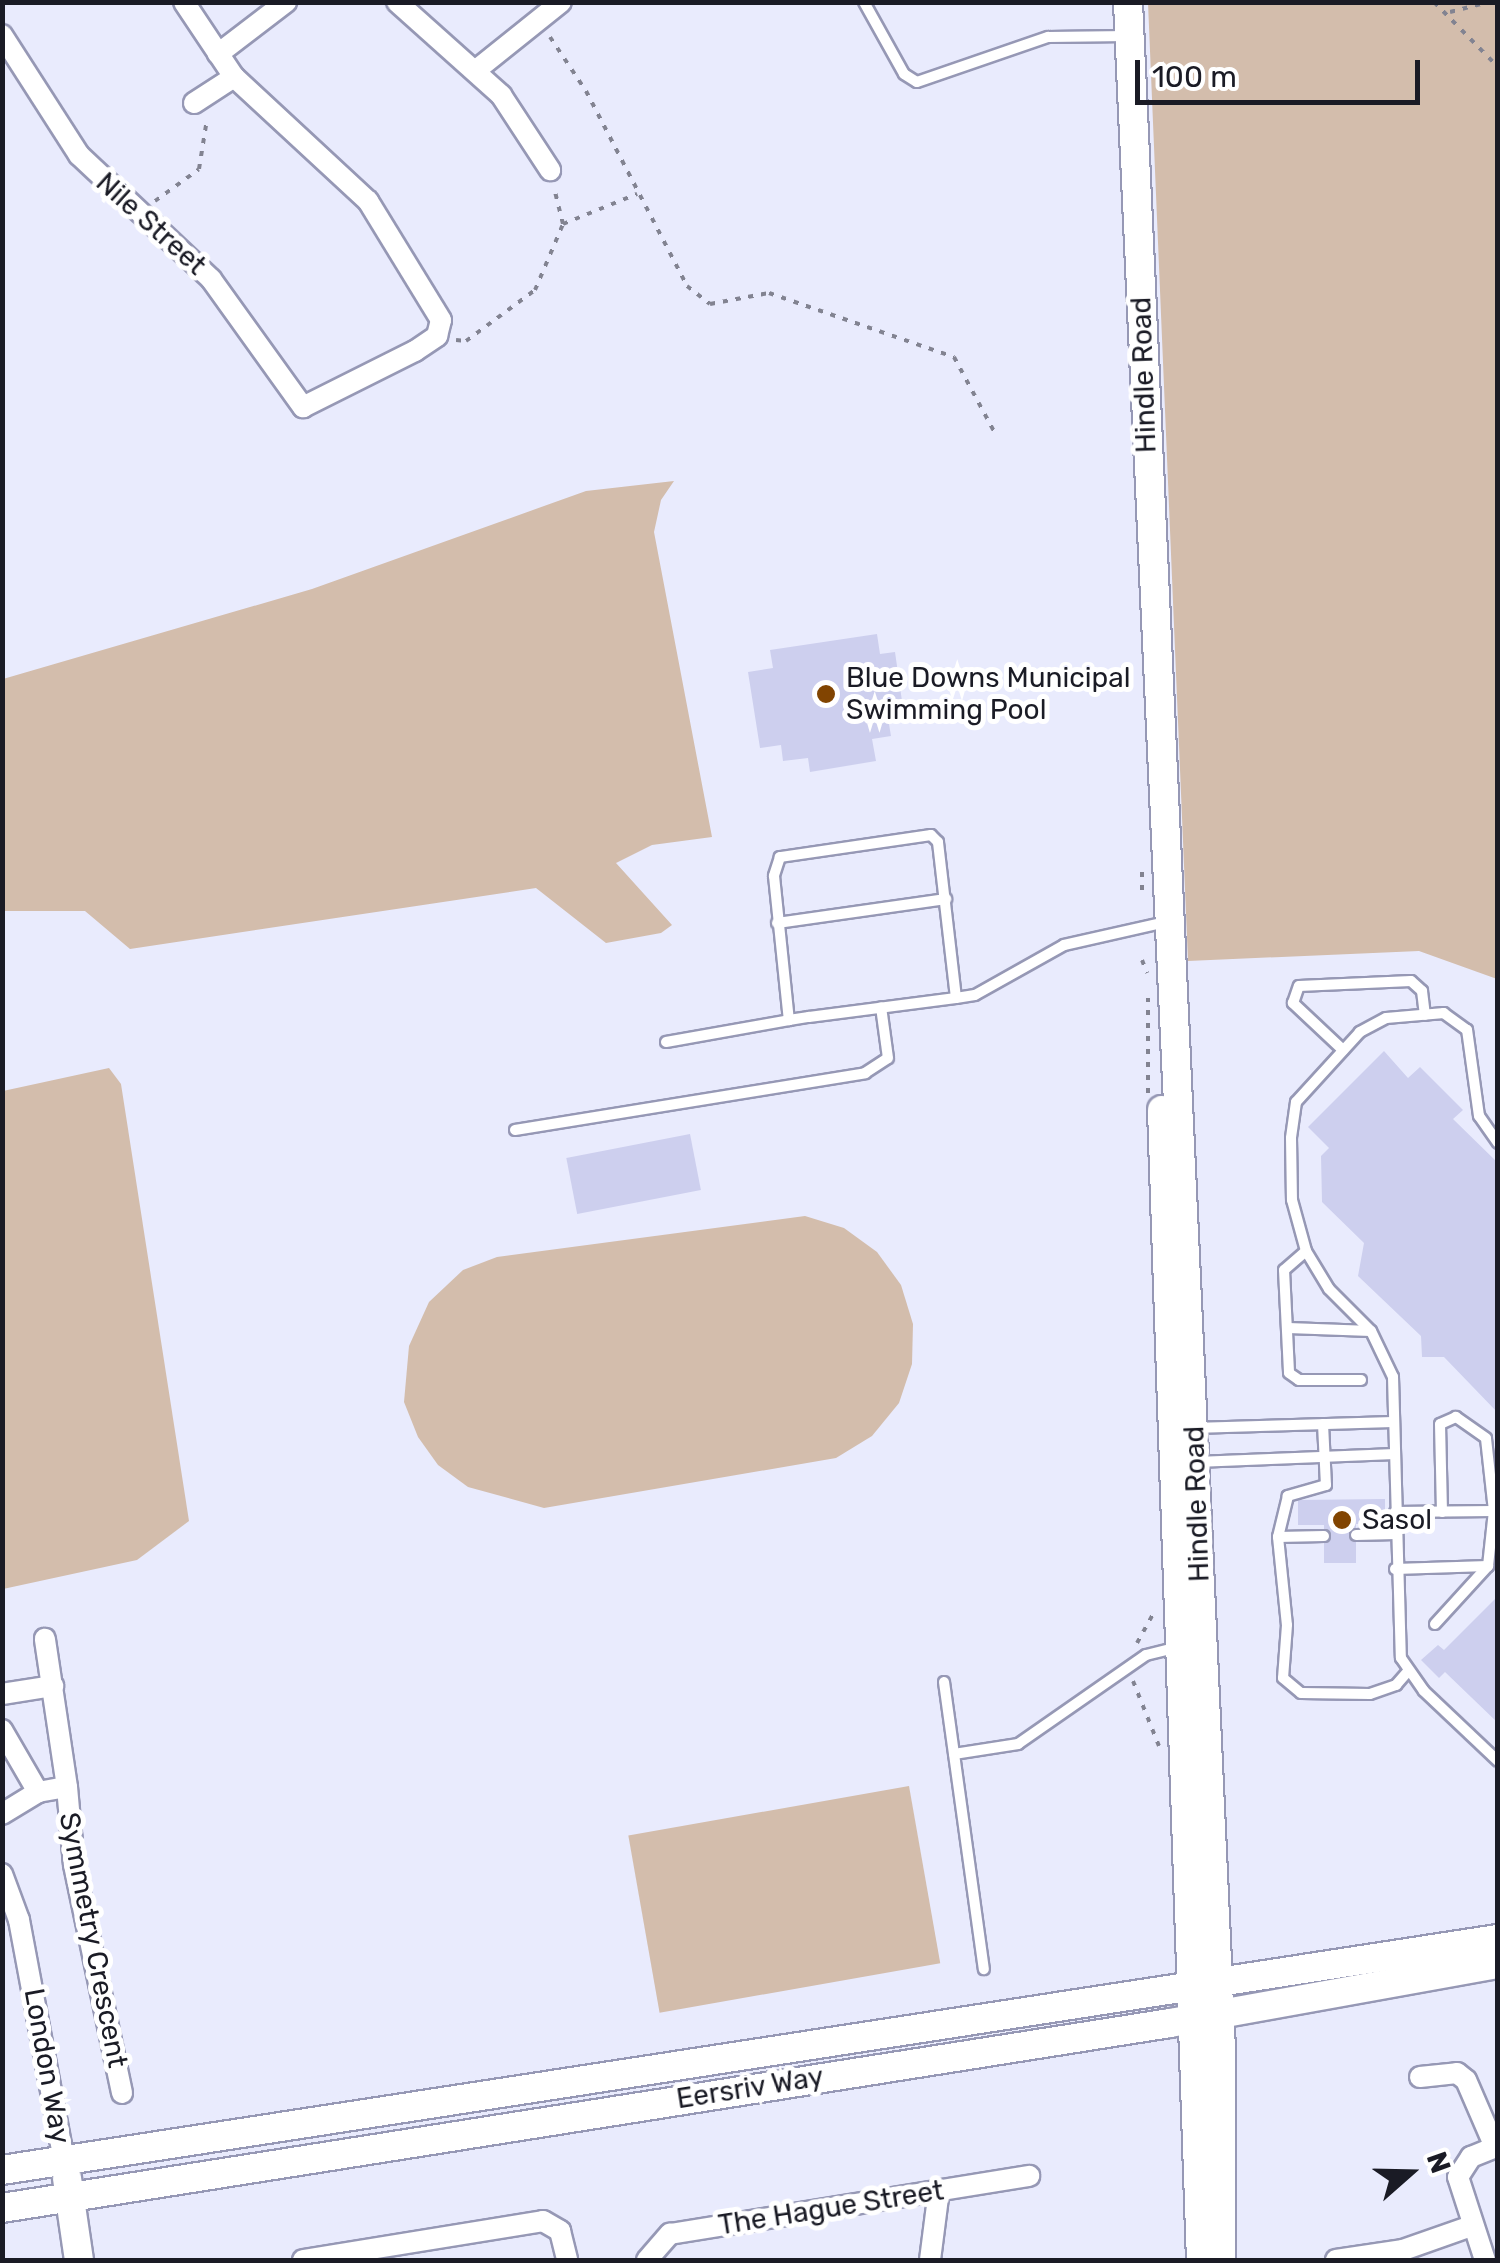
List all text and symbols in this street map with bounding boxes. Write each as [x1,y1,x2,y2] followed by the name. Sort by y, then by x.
[1140,40,1425,102] scale bar
[1152,59,1237,95] text: 100 m
[89,166,213,282] street label: Nile Street
[1124,296,1164,454] street label: Hindle Road
[846,661,1130,727] place label: Blue Downs Municipal Swimming Pool
[815,683,837,705] marker: Blue Downs Municipal Swimming Pool
[1177,1425,1217,1583] street label: Hindle Road
[1362,1503,1432,1537] place label: Sasol
[1331,1509,1353,1531] marker: Sasol
[52,1809,134,2071] street label: Symmetry Crescent
[17,1986,77,2146] street label: London Way
[673,2060,827,2116] street label: Eersriv Way
[1360,2123,1460,2223] north arrow
[1420,2147,1458,2178] text: N
[716,2174,946,2242] street label: The Hague Street

